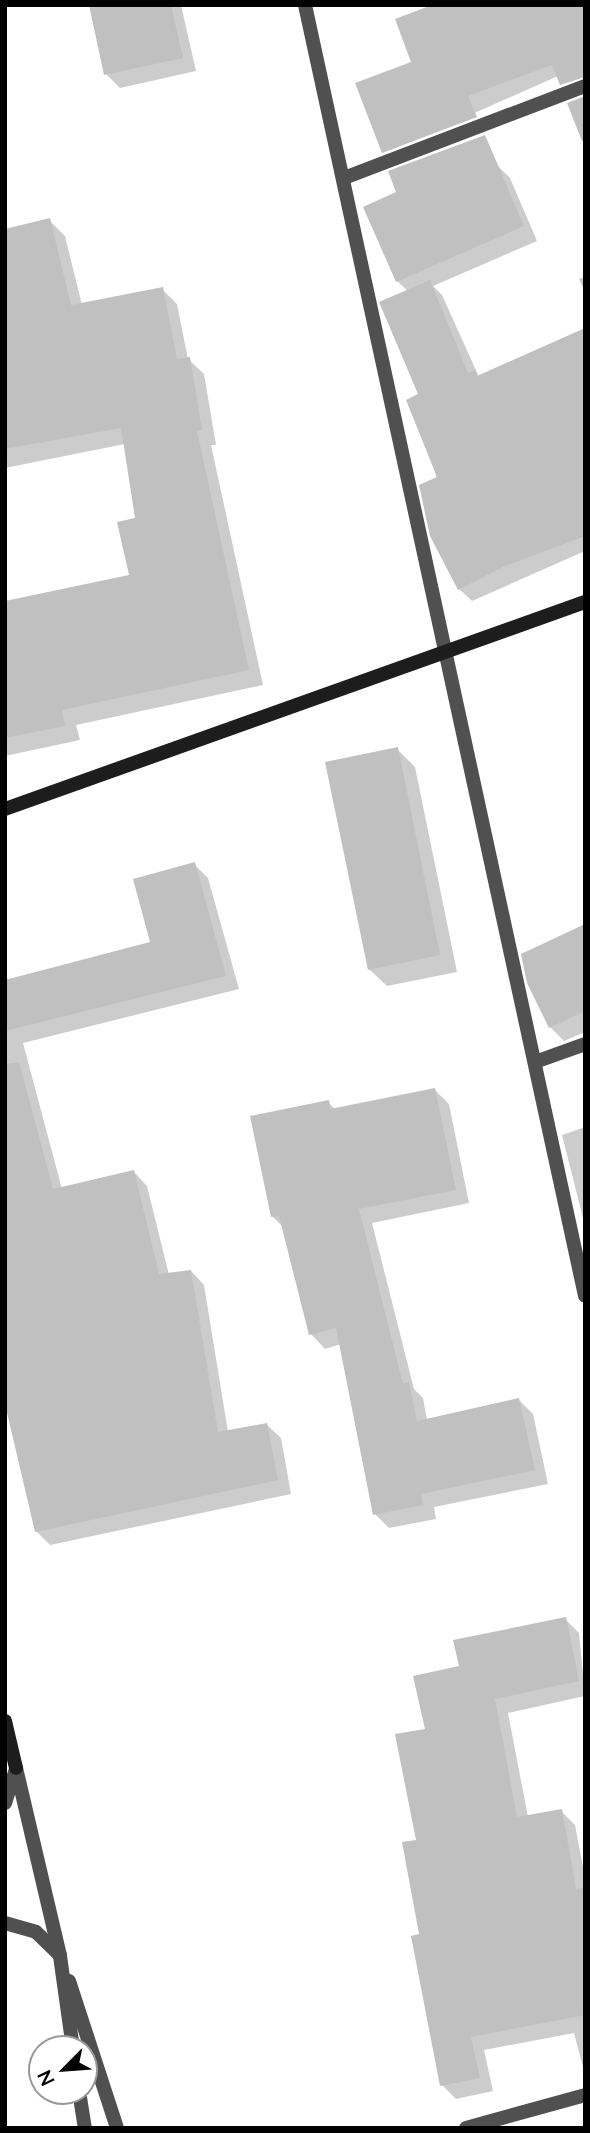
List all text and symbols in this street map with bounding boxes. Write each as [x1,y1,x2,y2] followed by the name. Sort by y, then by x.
[28,2035,98,2105] north arrow
[32,2067,59,2090] text: N

